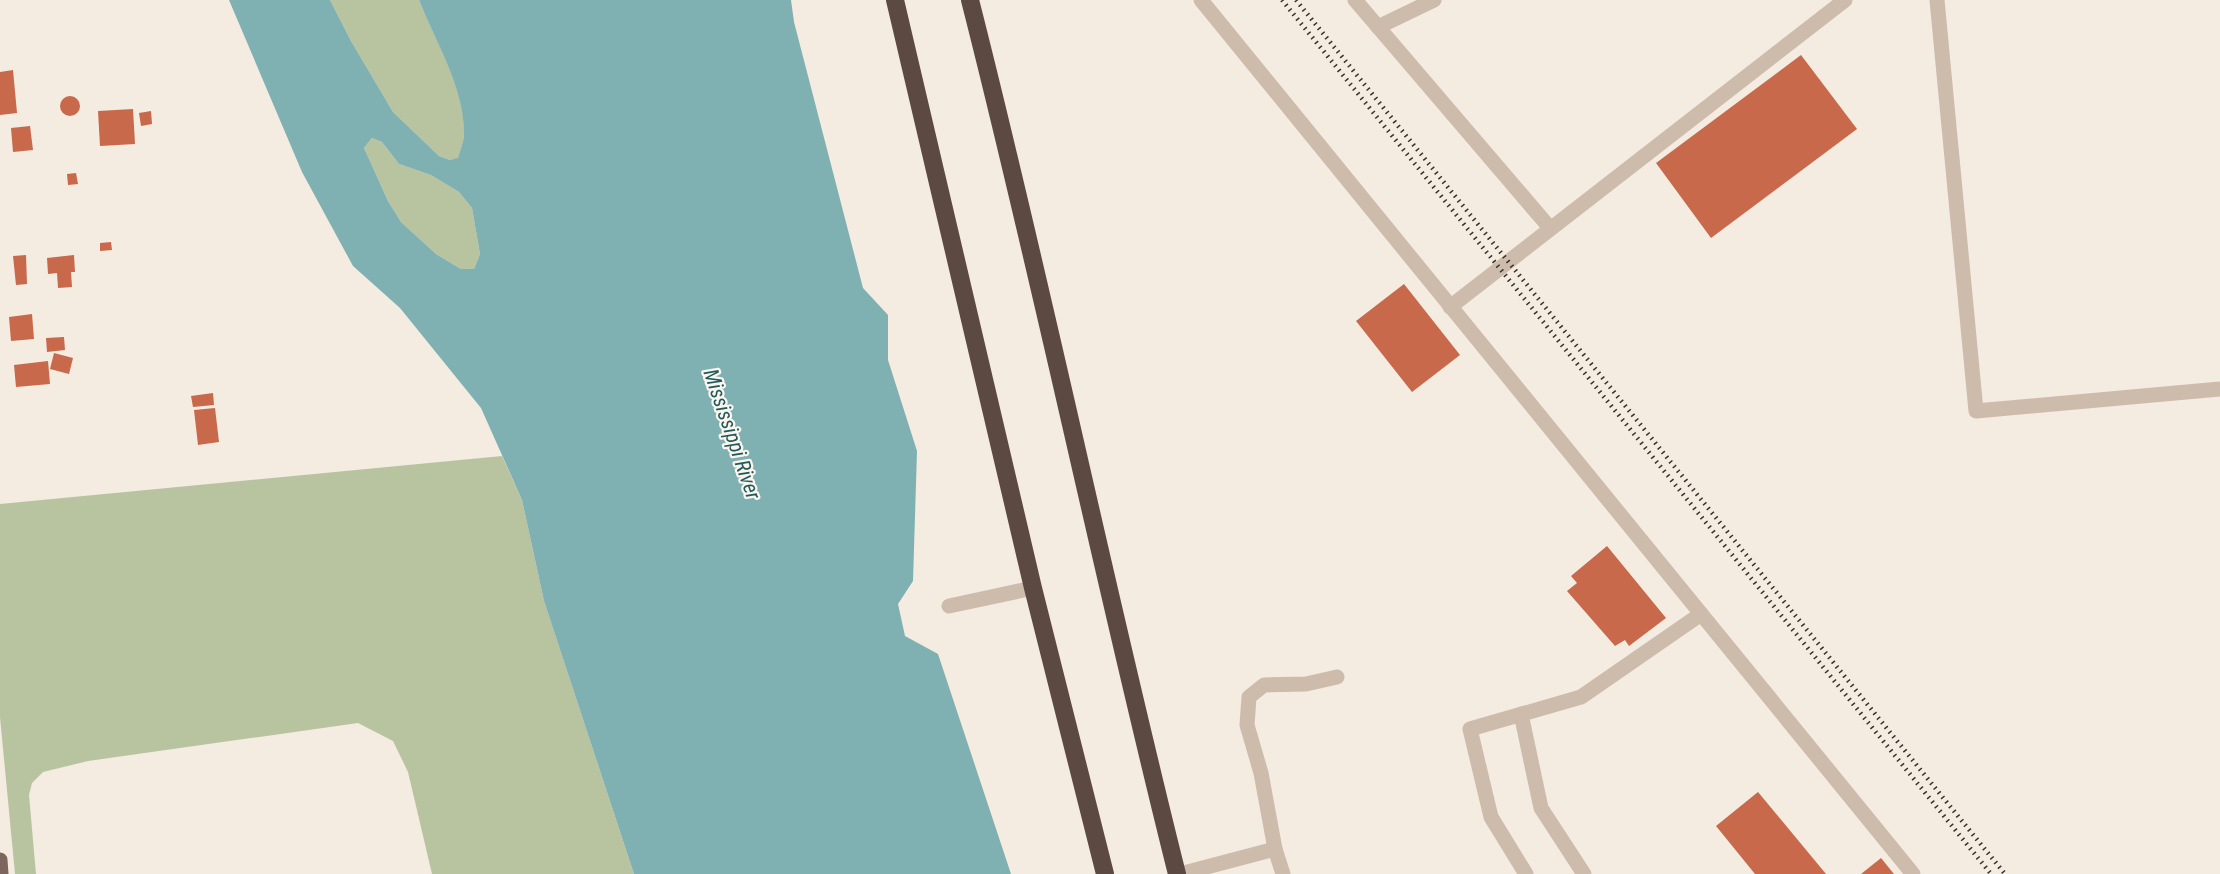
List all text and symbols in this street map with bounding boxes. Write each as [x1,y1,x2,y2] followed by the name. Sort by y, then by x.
[699,366,766,503] water label: Mississippi River

